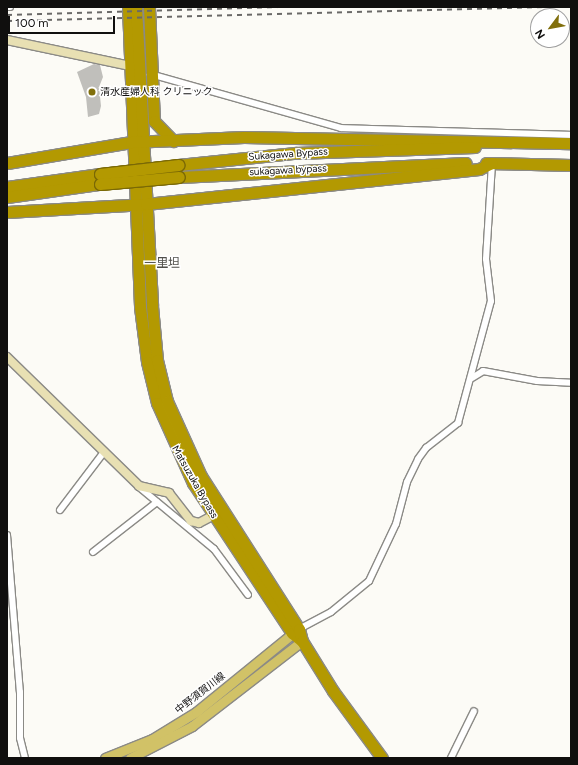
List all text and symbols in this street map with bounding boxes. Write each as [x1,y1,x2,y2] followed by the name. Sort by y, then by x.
[10,8,117,34] scale bar
[530,8,570,48] north arrow
[15,16,49,30] text: 100 m
[532,27,548,41] text: N
[100,86,212,98] place label: 清水産婦人科 クリニック
[87,87,97,97] marker: 清水産婦人科 クリニック
[248,145,328,163] street label: Sukagawa Bypass
[249,162,327,178] street label: sukagawa bypass
[144,257,180,271] district label: 一里坦
[169,443,221,521] street label: Matsuzuka Bypass
[173,670,227,716] street label: 中野須賀川線

